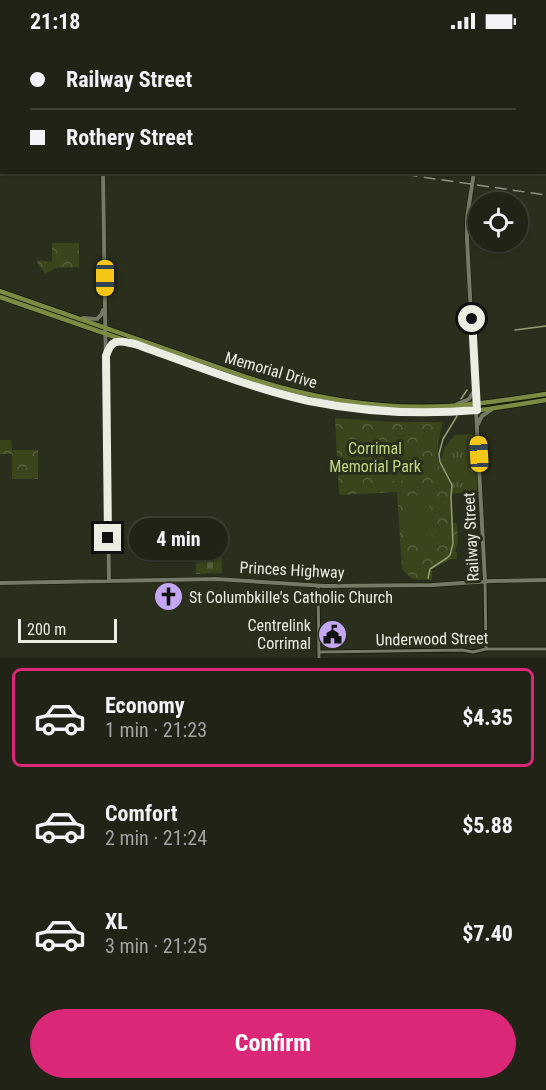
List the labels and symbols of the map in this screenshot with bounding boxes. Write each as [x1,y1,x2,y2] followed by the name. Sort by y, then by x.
[96,260,114,296] car
[458,305,485,332] route start
[223,348,319,392] street label: Memorial Drive
[469,436,489,472] car
[329,439,422,476] park label: Corrimal Memorial Park
[459,492,483,582] street label: Railway Street
[129,517,228,559] callout: 4 min
[94,524,121,551] route end
[239,558,345,582] street label: Princes Highway
[152,581,184,613] church icon: St Columbkille's Catholic Church
[189,588,393,607] place label: St Columbkille's Catholic Church
[18,616,117,644] scale bar
[247,616,312,653] place label: Centrelink Corrimal
[316,618,348,650] public building icon: Centrelink Corrimal
[375,629,489,649] street label: Underwood Street

